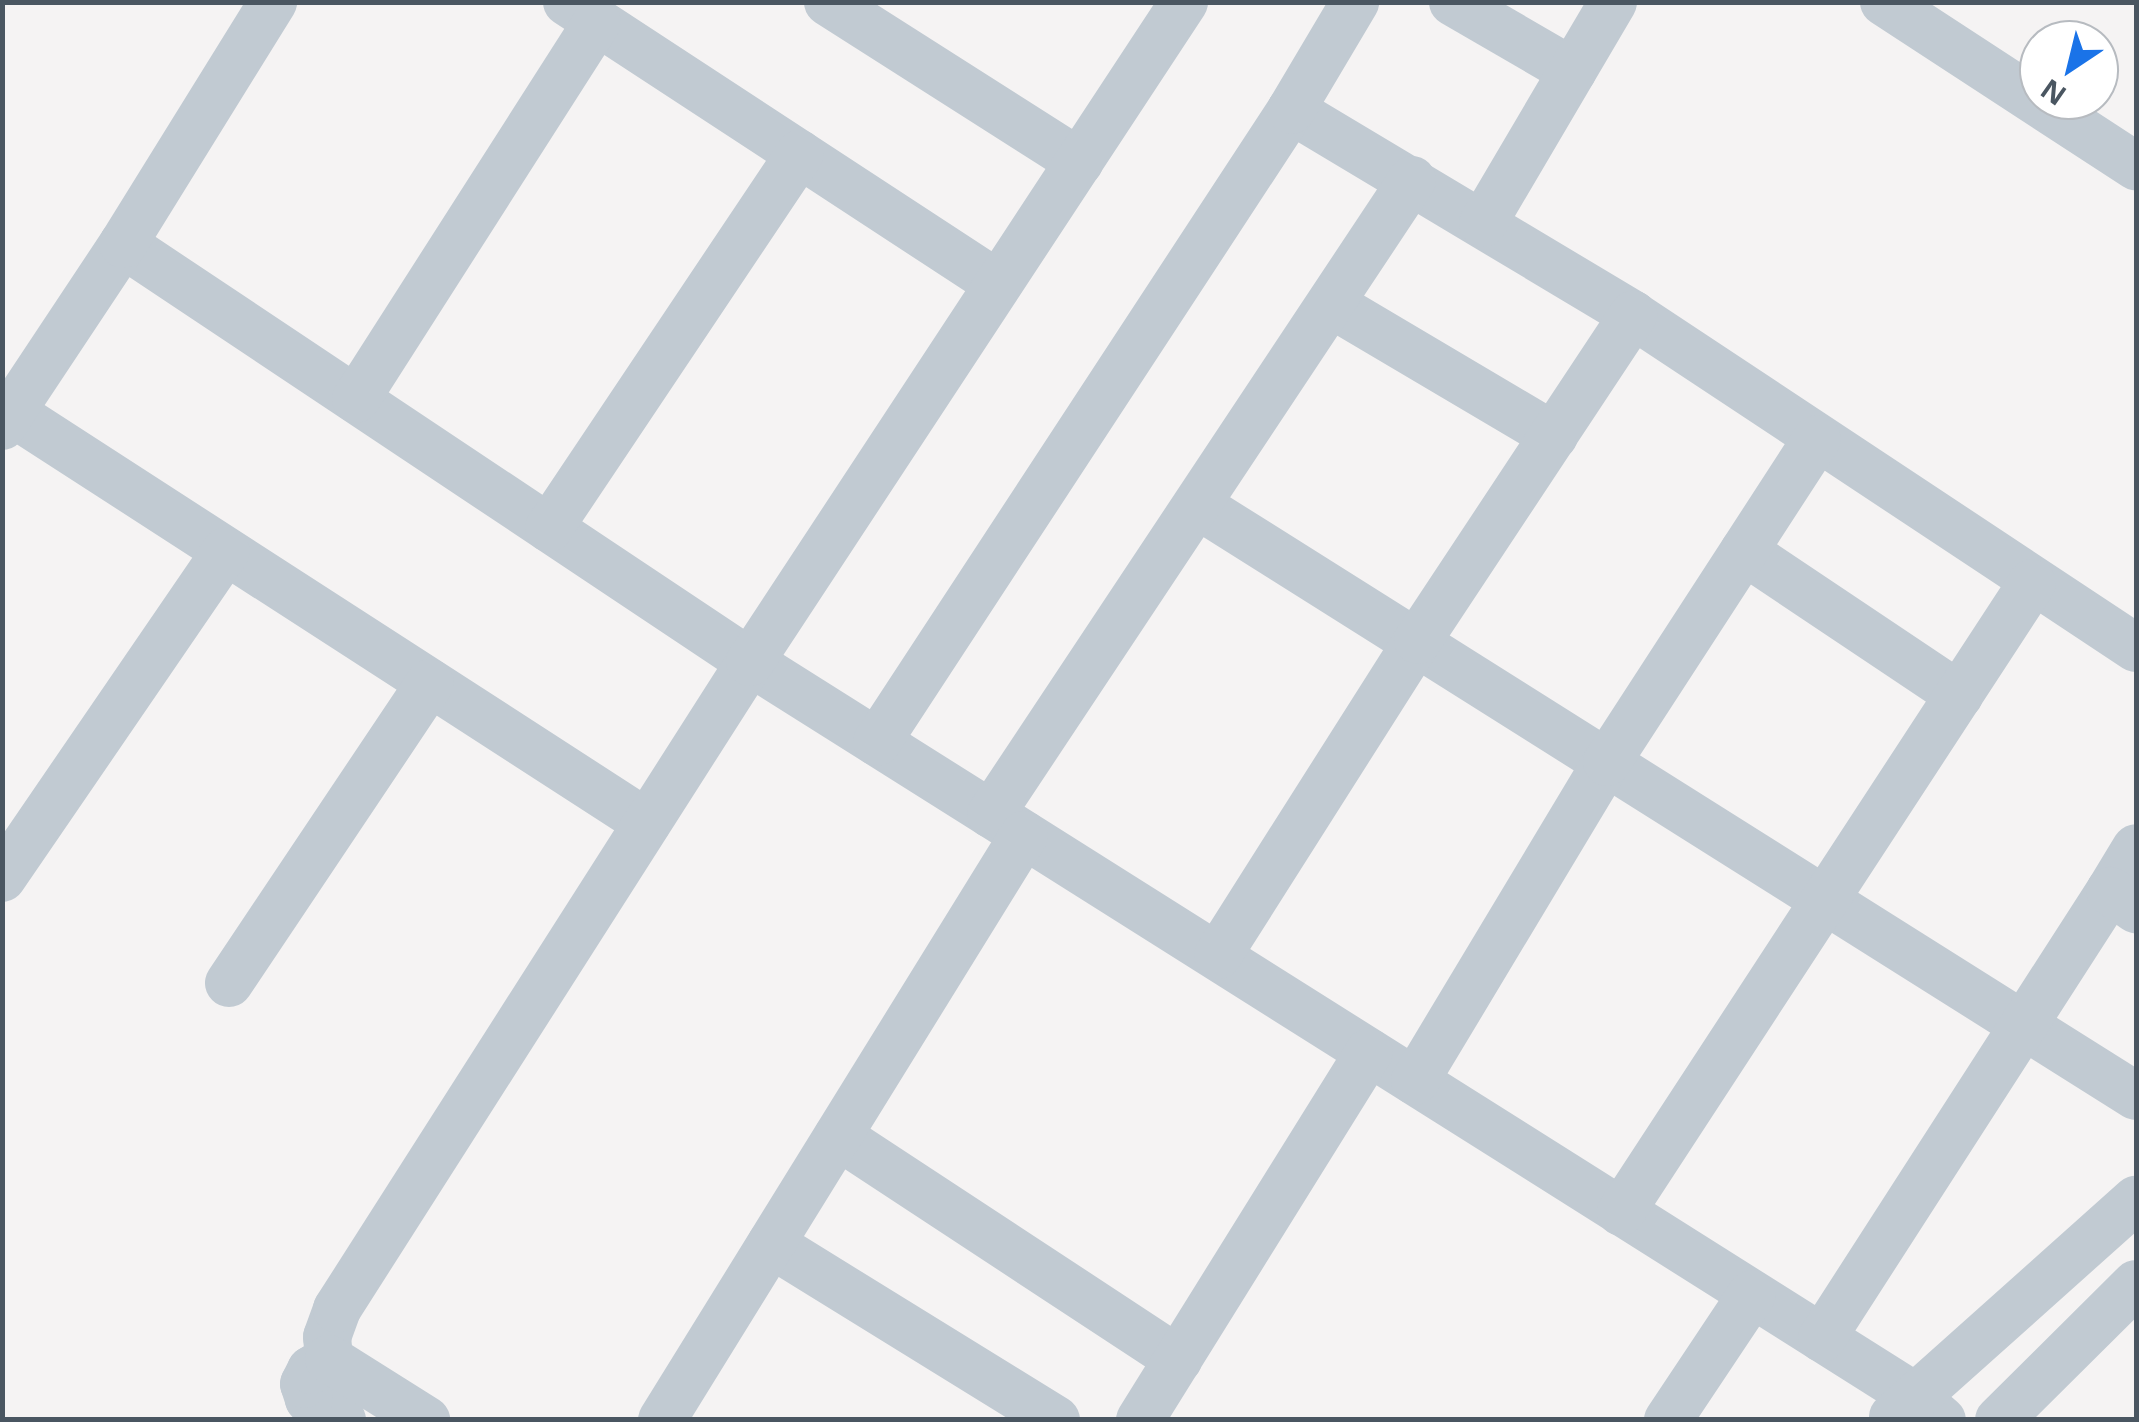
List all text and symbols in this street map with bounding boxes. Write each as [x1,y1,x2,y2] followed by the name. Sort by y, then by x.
[2019,20,2119,120] north arrow
[2033,71,2073,115] text: N

